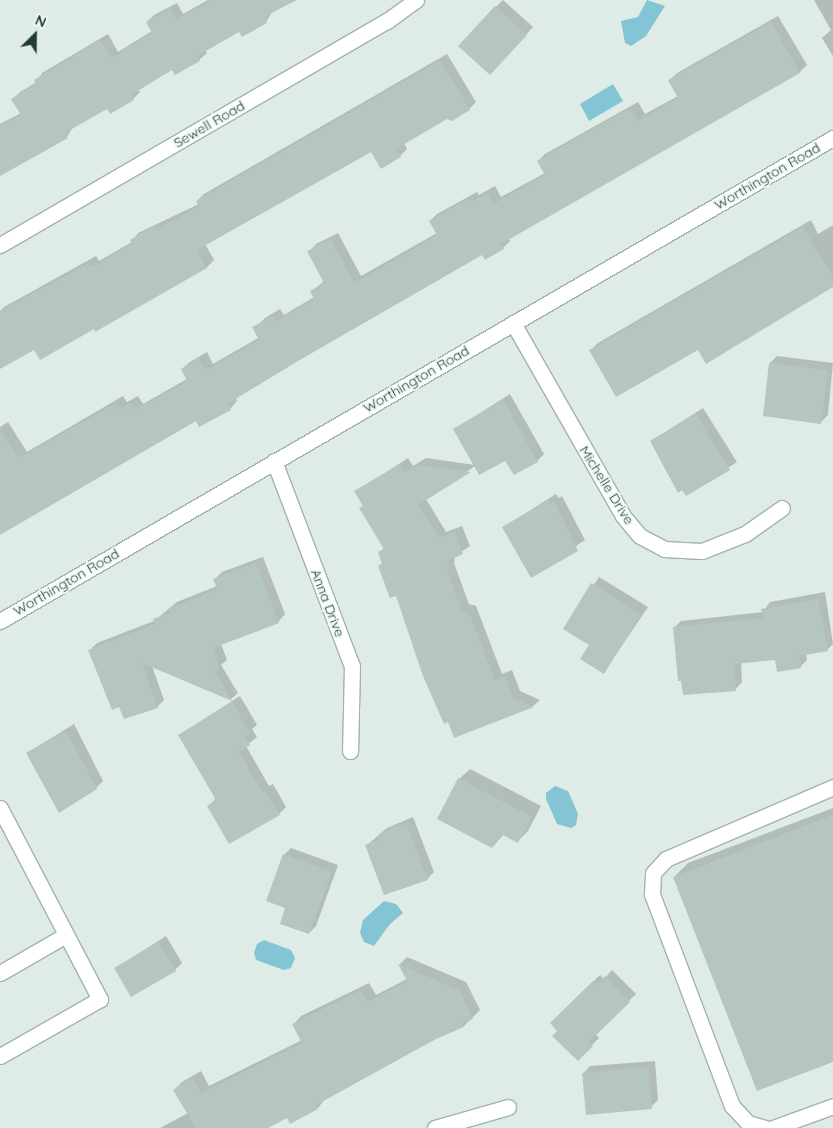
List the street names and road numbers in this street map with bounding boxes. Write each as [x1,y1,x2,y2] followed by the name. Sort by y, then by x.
[171,97,247,151] street label: Sewell Road
[711,139,823,213] street label: Worthington Road
[360,342,472,416] street label: Worthington Road
[576,443,638,527] street label: Michelle Drive
[10,545,122,619] street label: Worthington Road
[307,567,349,639] street label: Anna Drive

